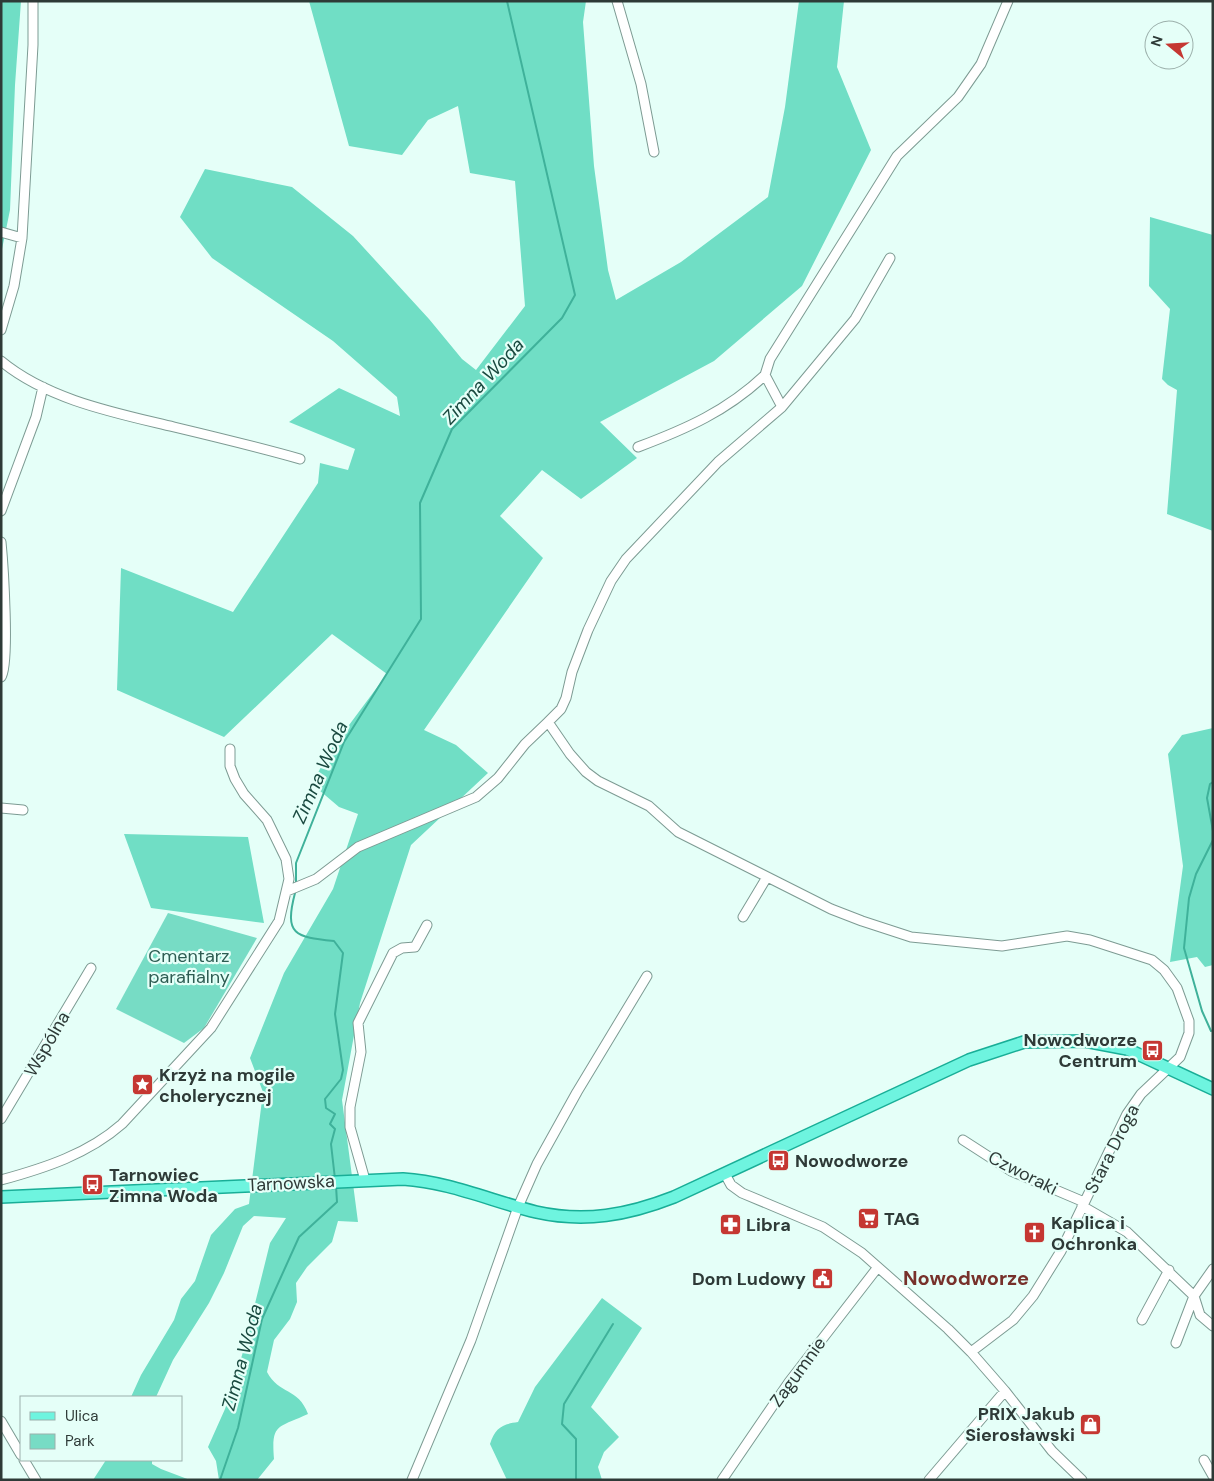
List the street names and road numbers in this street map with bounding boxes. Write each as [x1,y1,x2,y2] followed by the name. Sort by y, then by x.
[19,1007,75,1081] street label: Wspólna
[1079,1100,1145,1198] street label: Stara Droga
[984,1145,1062,1201] street label: Czworaki
[247,1169,335,1197] street label: Tarnowska
[765,1332,831,1412] street label: Zagumnie

